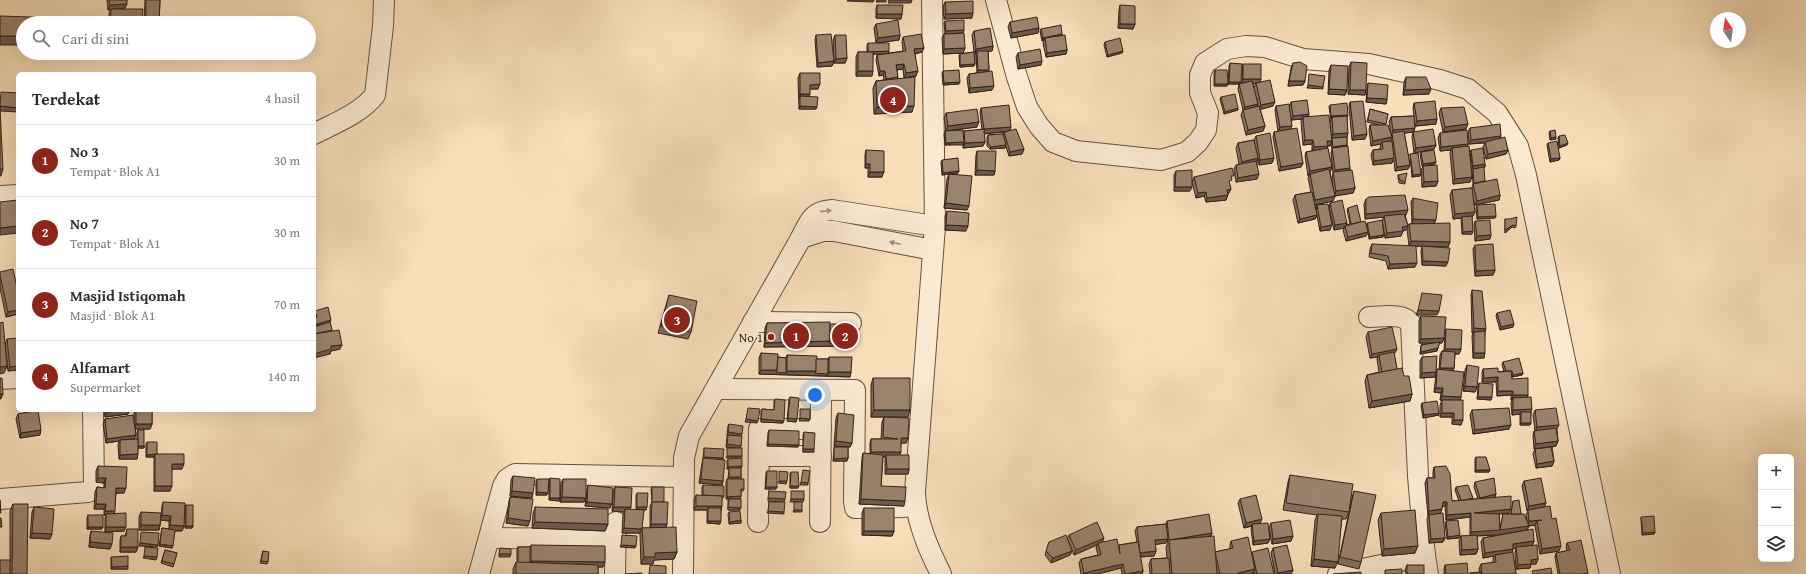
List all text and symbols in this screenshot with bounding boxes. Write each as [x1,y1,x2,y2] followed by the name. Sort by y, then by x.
[1710,12,1746,48] north arrow
[16,16,316,60] search box
[30,27,52,49] icon: search
[62,28,129,49] text: Cari di sini
[880,85,906,115] pin: 4
[32,86,100,111] text: Terdekat
[265,89,300,108] text: 4 hasil
[70,141,99,162] text: No 3
[42,151,48,170] text: 1
[274,151,300,170] text: 30 m
[70,162,160,181] text: Tempat · Blok A1
[820,208,832,214] one-way arrow
[70,213,99,234] text: No 7
[42,223,48,242] text: 2
[274,223,300,242] text: 30 m
[70,234,160,253] text: Tempat · Blok A1
[889,239,901,245] one-way arrow
[70,285,186,306] text: Masjid Istiqomah
[42,295,48,314] text: 3
[274,295,300,314] text: 70 m
[664,305,690,335] pin: 3
[70,306,155,325] text: Masjid · Blok A1
[783,321,809,351] pin: 1
[832,321,858,351] pin: 2
[739,328,763,347] place label: No 1
[766,332,776,342] marker: No 1
[70,357,130,378] text: Alfamart
[42,367,48,386] text: 4
[268,367,300,386] text: 140 m
[70,378,141,397] text: Supermarket
[805,385,825,405] your location
[1758,454,1794,562] map controls
[1758,454,1794,490] button: +
[1758,490,1794,526] button: −
[1758,526,1794,562] button: layers

